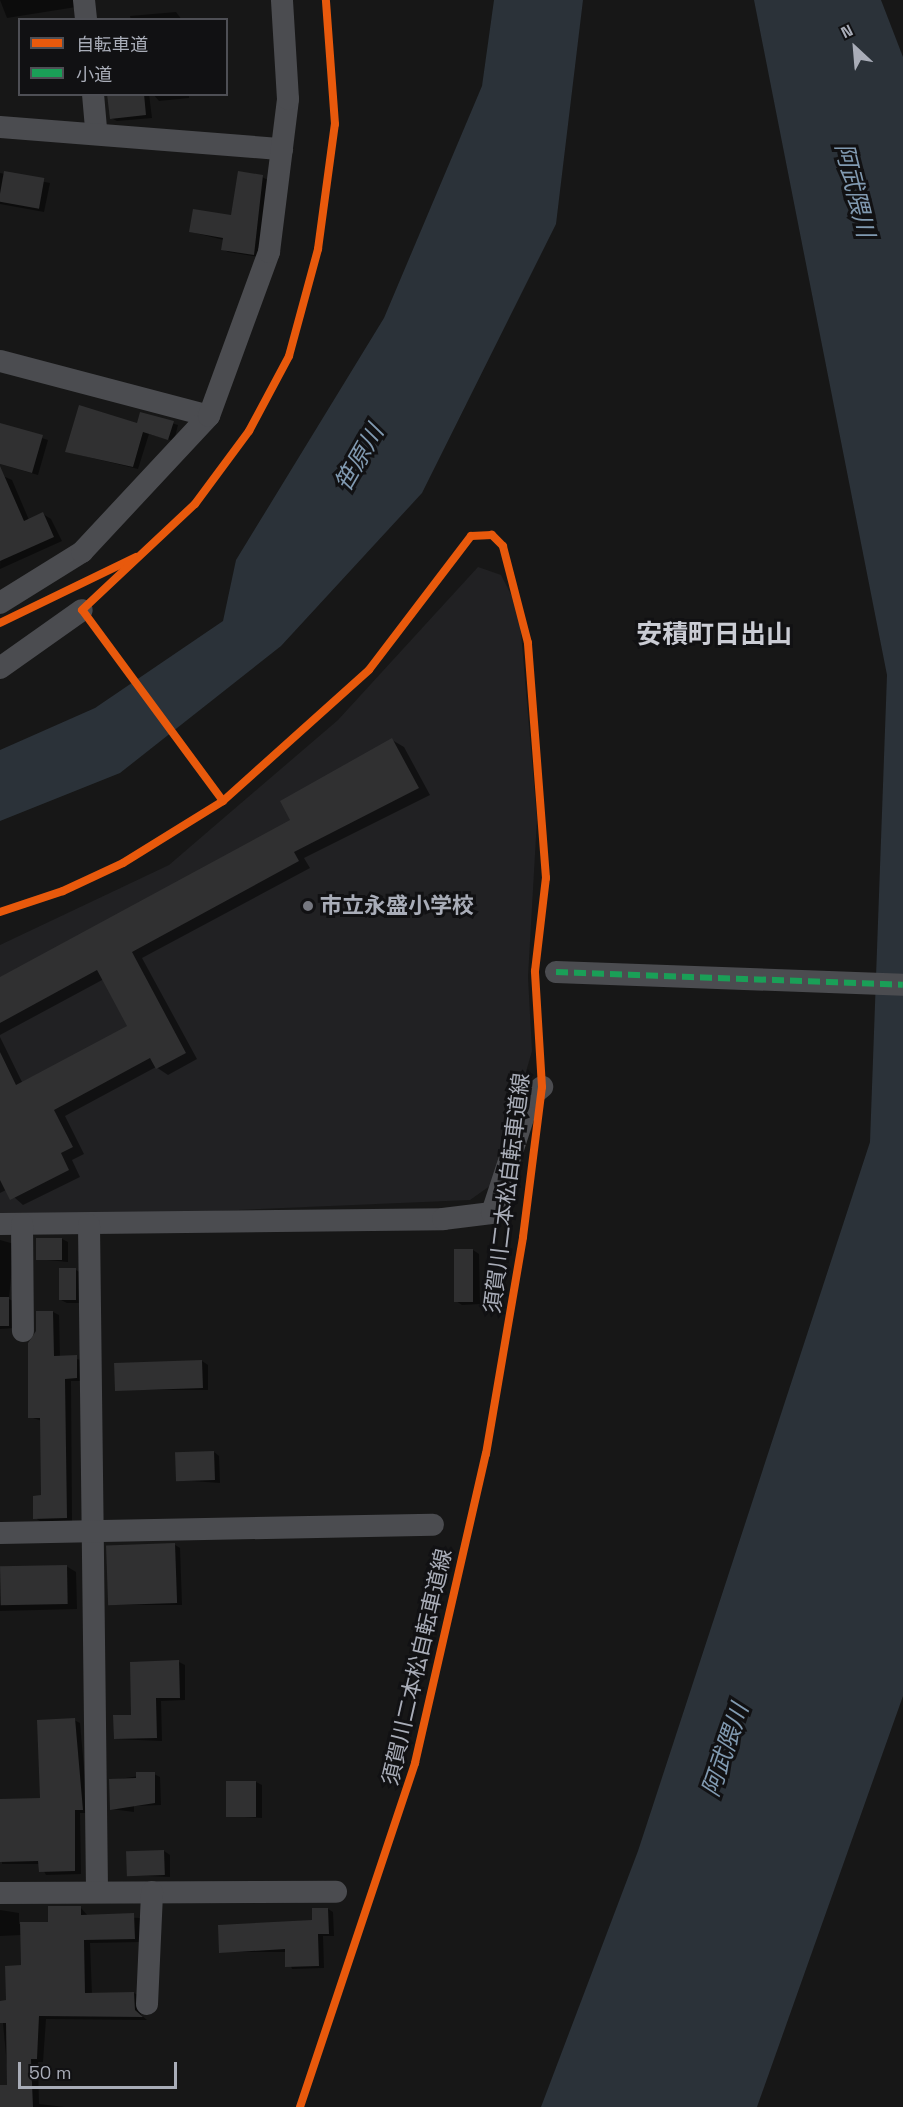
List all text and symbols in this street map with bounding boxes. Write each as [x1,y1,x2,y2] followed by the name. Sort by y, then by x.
[18,18,228,96] legend
[825,18,885,78] north arrow
[837,20,856,43] text: N
[76,33,148,56] text: 自転車道
[76,63,112,86] text: 小道
[829,140,881,240] water label: 阿武隈川
[329,420,389,496] water label: 笹原川
[636,619,792,651] district label: 安積町日出山
[320,893,474,919] place label: 市立永盛小学校
[301,899,315,913] marker: 市立永盛小学校
[479,1071,535,1315] street label: 須賀川二本松自転車道線
[377,1546,457,1788] street label: 須賀川二本松自転車道線
[696,1700,754,1800] water label: 阿武隈川
[21,2050,180,2088] scale bar
[29,2061,71,2084] text: 50 m

